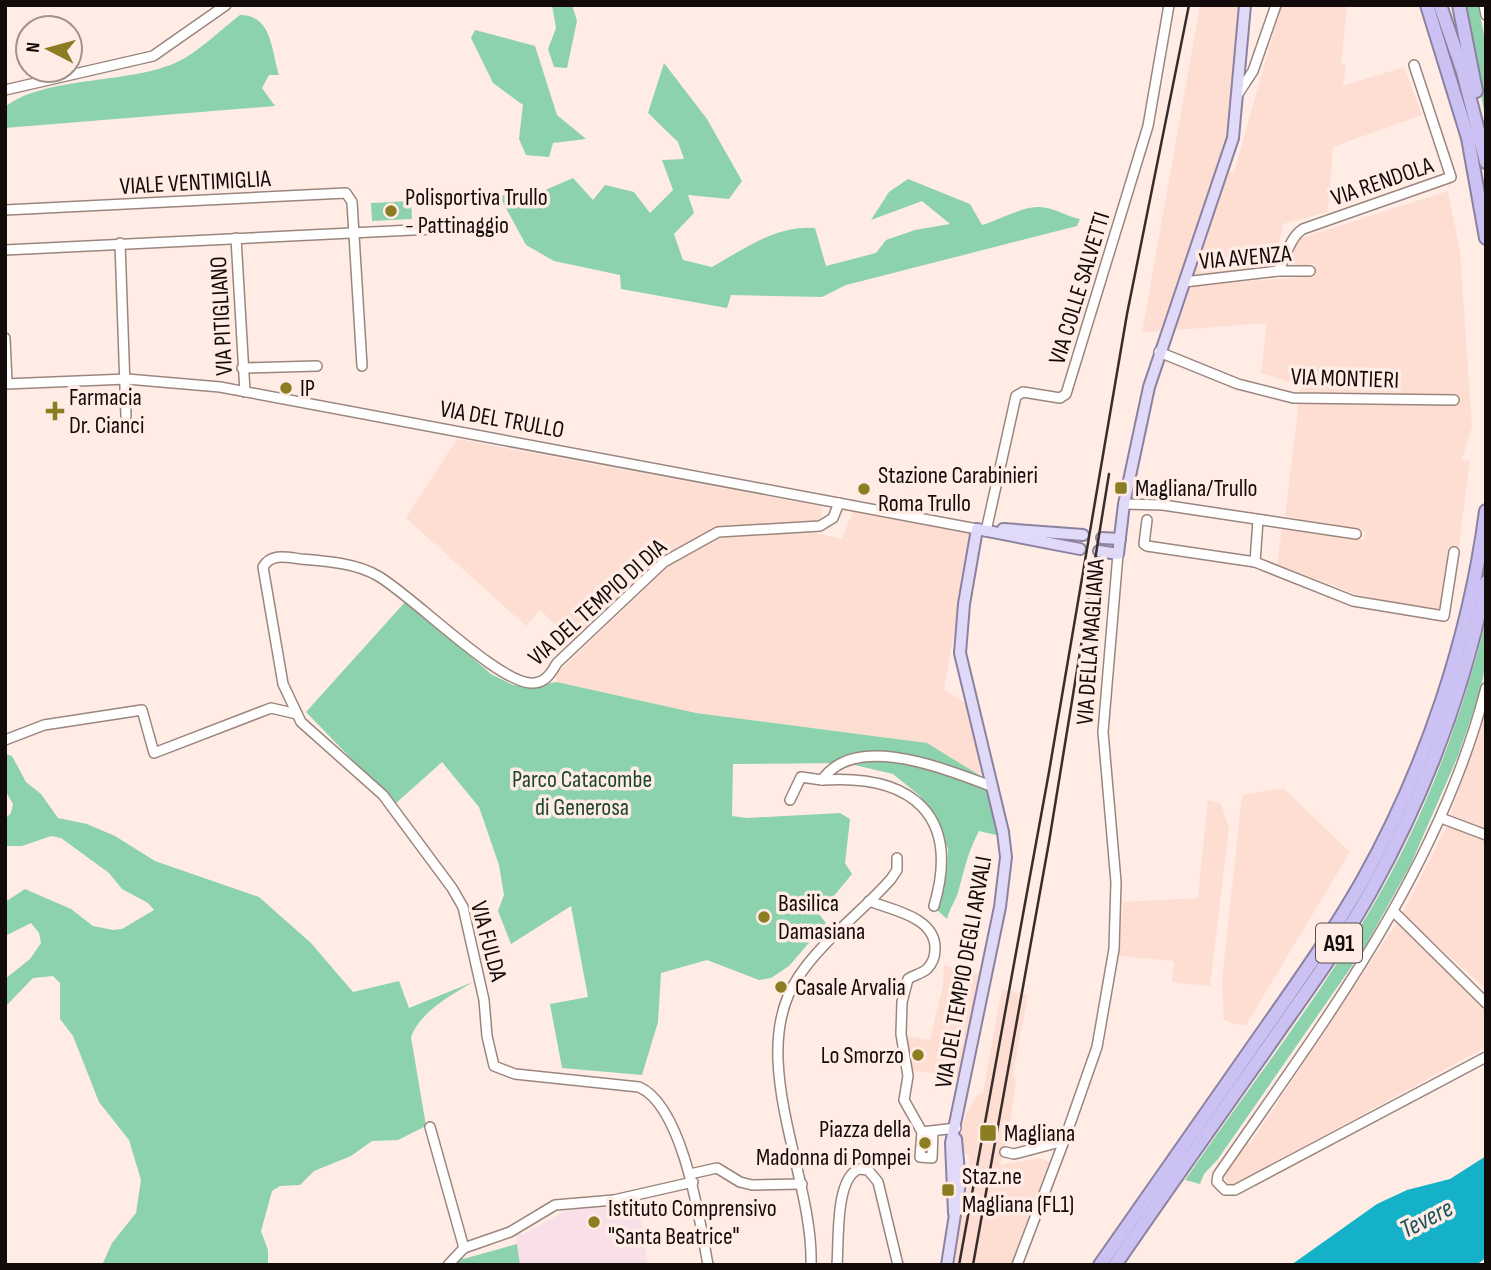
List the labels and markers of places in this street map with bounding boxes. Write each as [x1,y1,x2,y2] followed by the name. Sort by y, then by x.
[405,183,548,240] place label: Polisportiva Trullo - Pattinaggio
[383,203,399,219] marker: Polisportiva Trullo - Pattinaggio
[300,374,315,403] place label: IP
[278,380,294,396] marker: IP
[69,383,144,440] place label: Farmacia Dr. Cianci
[47,403,63,419] marker: Farmacia Dr. Cianci
[878,461,1038,518] place label: Stazione Carabinieri Roma Trullo
[1135,474,1258,503] place label: Magliana/Trullo
[1113,480,1129,496] marker: Magliana/Trullo
[856,481,872,497] marker: Stazione Carabinieri Roma Trullo
[778,889,865,946] place label: Basilica Damasiana
[756,909,772,925] marker: Basilica Damasiana
[795,973,906,1002] place label: Casale Arvalia
[773,979,789,995] marker: Casale Arvalia
[821,1041,904,1070] place label: Lo Smorzo
[910,1047,926,1063] marker: Lo Smorzo
[756,1115,911,1172] place label: Piazza della Madonna di Pompei
[1004,1119,1075,1148] place label: Magliana
[978,1123,998,1143] marker: Magliana
[917,1135,933,1151] marker: Piazza della Madonna di Pompei
[962,1162,1074,1219] place label: Staz.ne Magliana (FL1)
[940,1182,956,1198] marker: Staz.ne Magliana (FL1)
[608,1194,777,1251] place label: Istituto Comprensivo "Santa Beatrice"
[586,1214,602,1230] marker: Istituto Comprensivo "Santa Beatrice"

